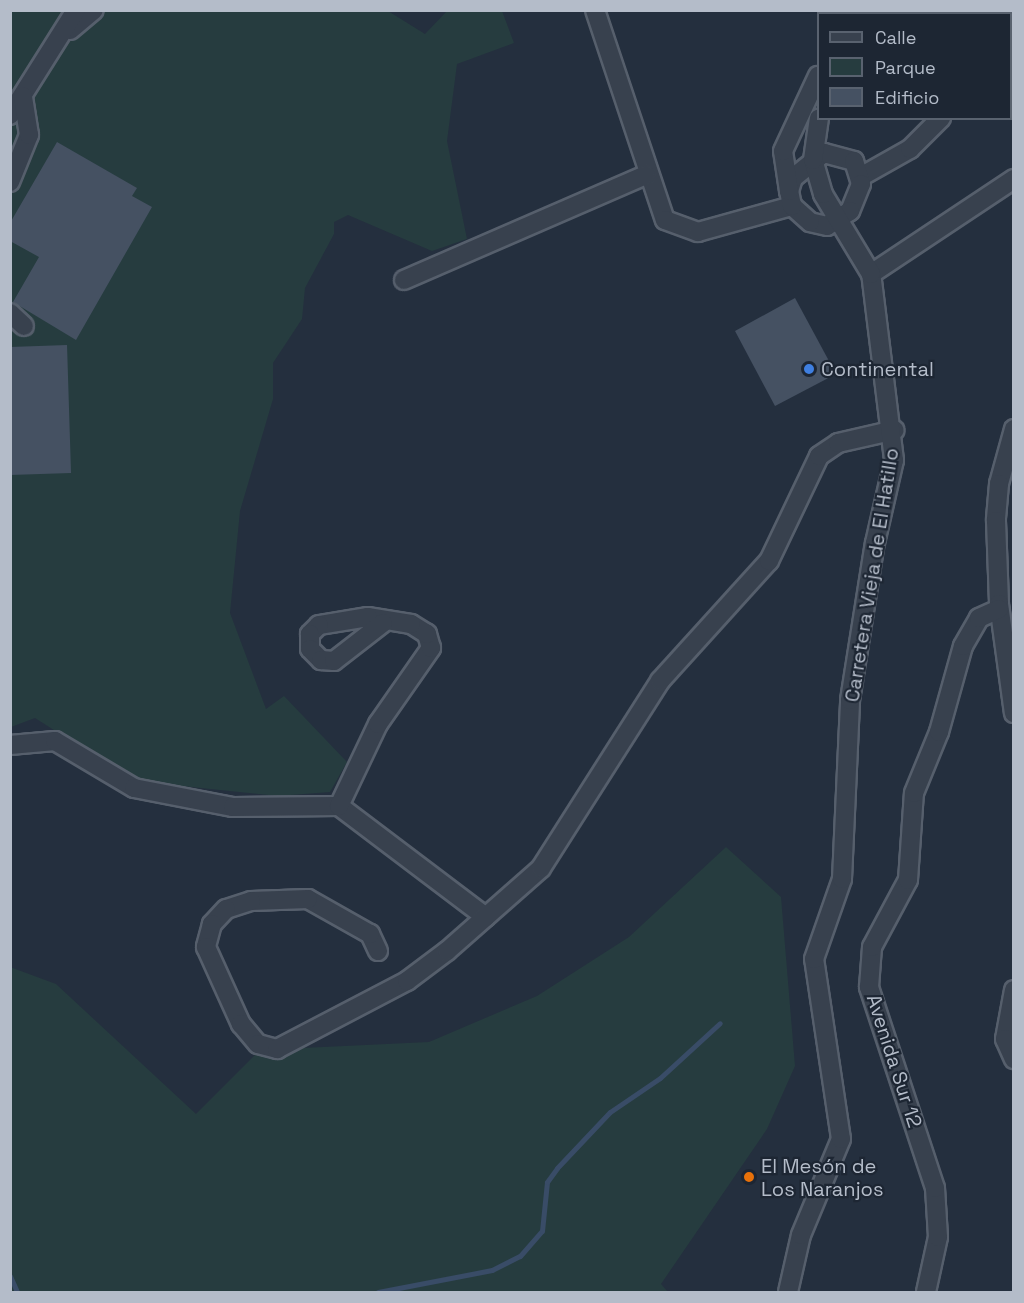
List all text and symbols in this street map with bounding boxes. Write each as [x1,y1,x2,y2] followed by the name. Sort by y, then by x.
[817,12,1012,120] legend
[875,26,916,49] text: Calle
[875,56,936,79] text: Parque
[875,86,939,109] text: Edificio
[821,357,934,381] place label: Continental
[802,362,816,376] marker: Continental
[840,446,904,704] street label: Carretera Vieja de El Hatillo
[861,991,927,1131] street label: Avenida Sur 12
[761,1154,883,1201] place label: El Mesón de Los Naranjos
[742,1170,756,1184] marker: El Mesón de Los Naranjos

